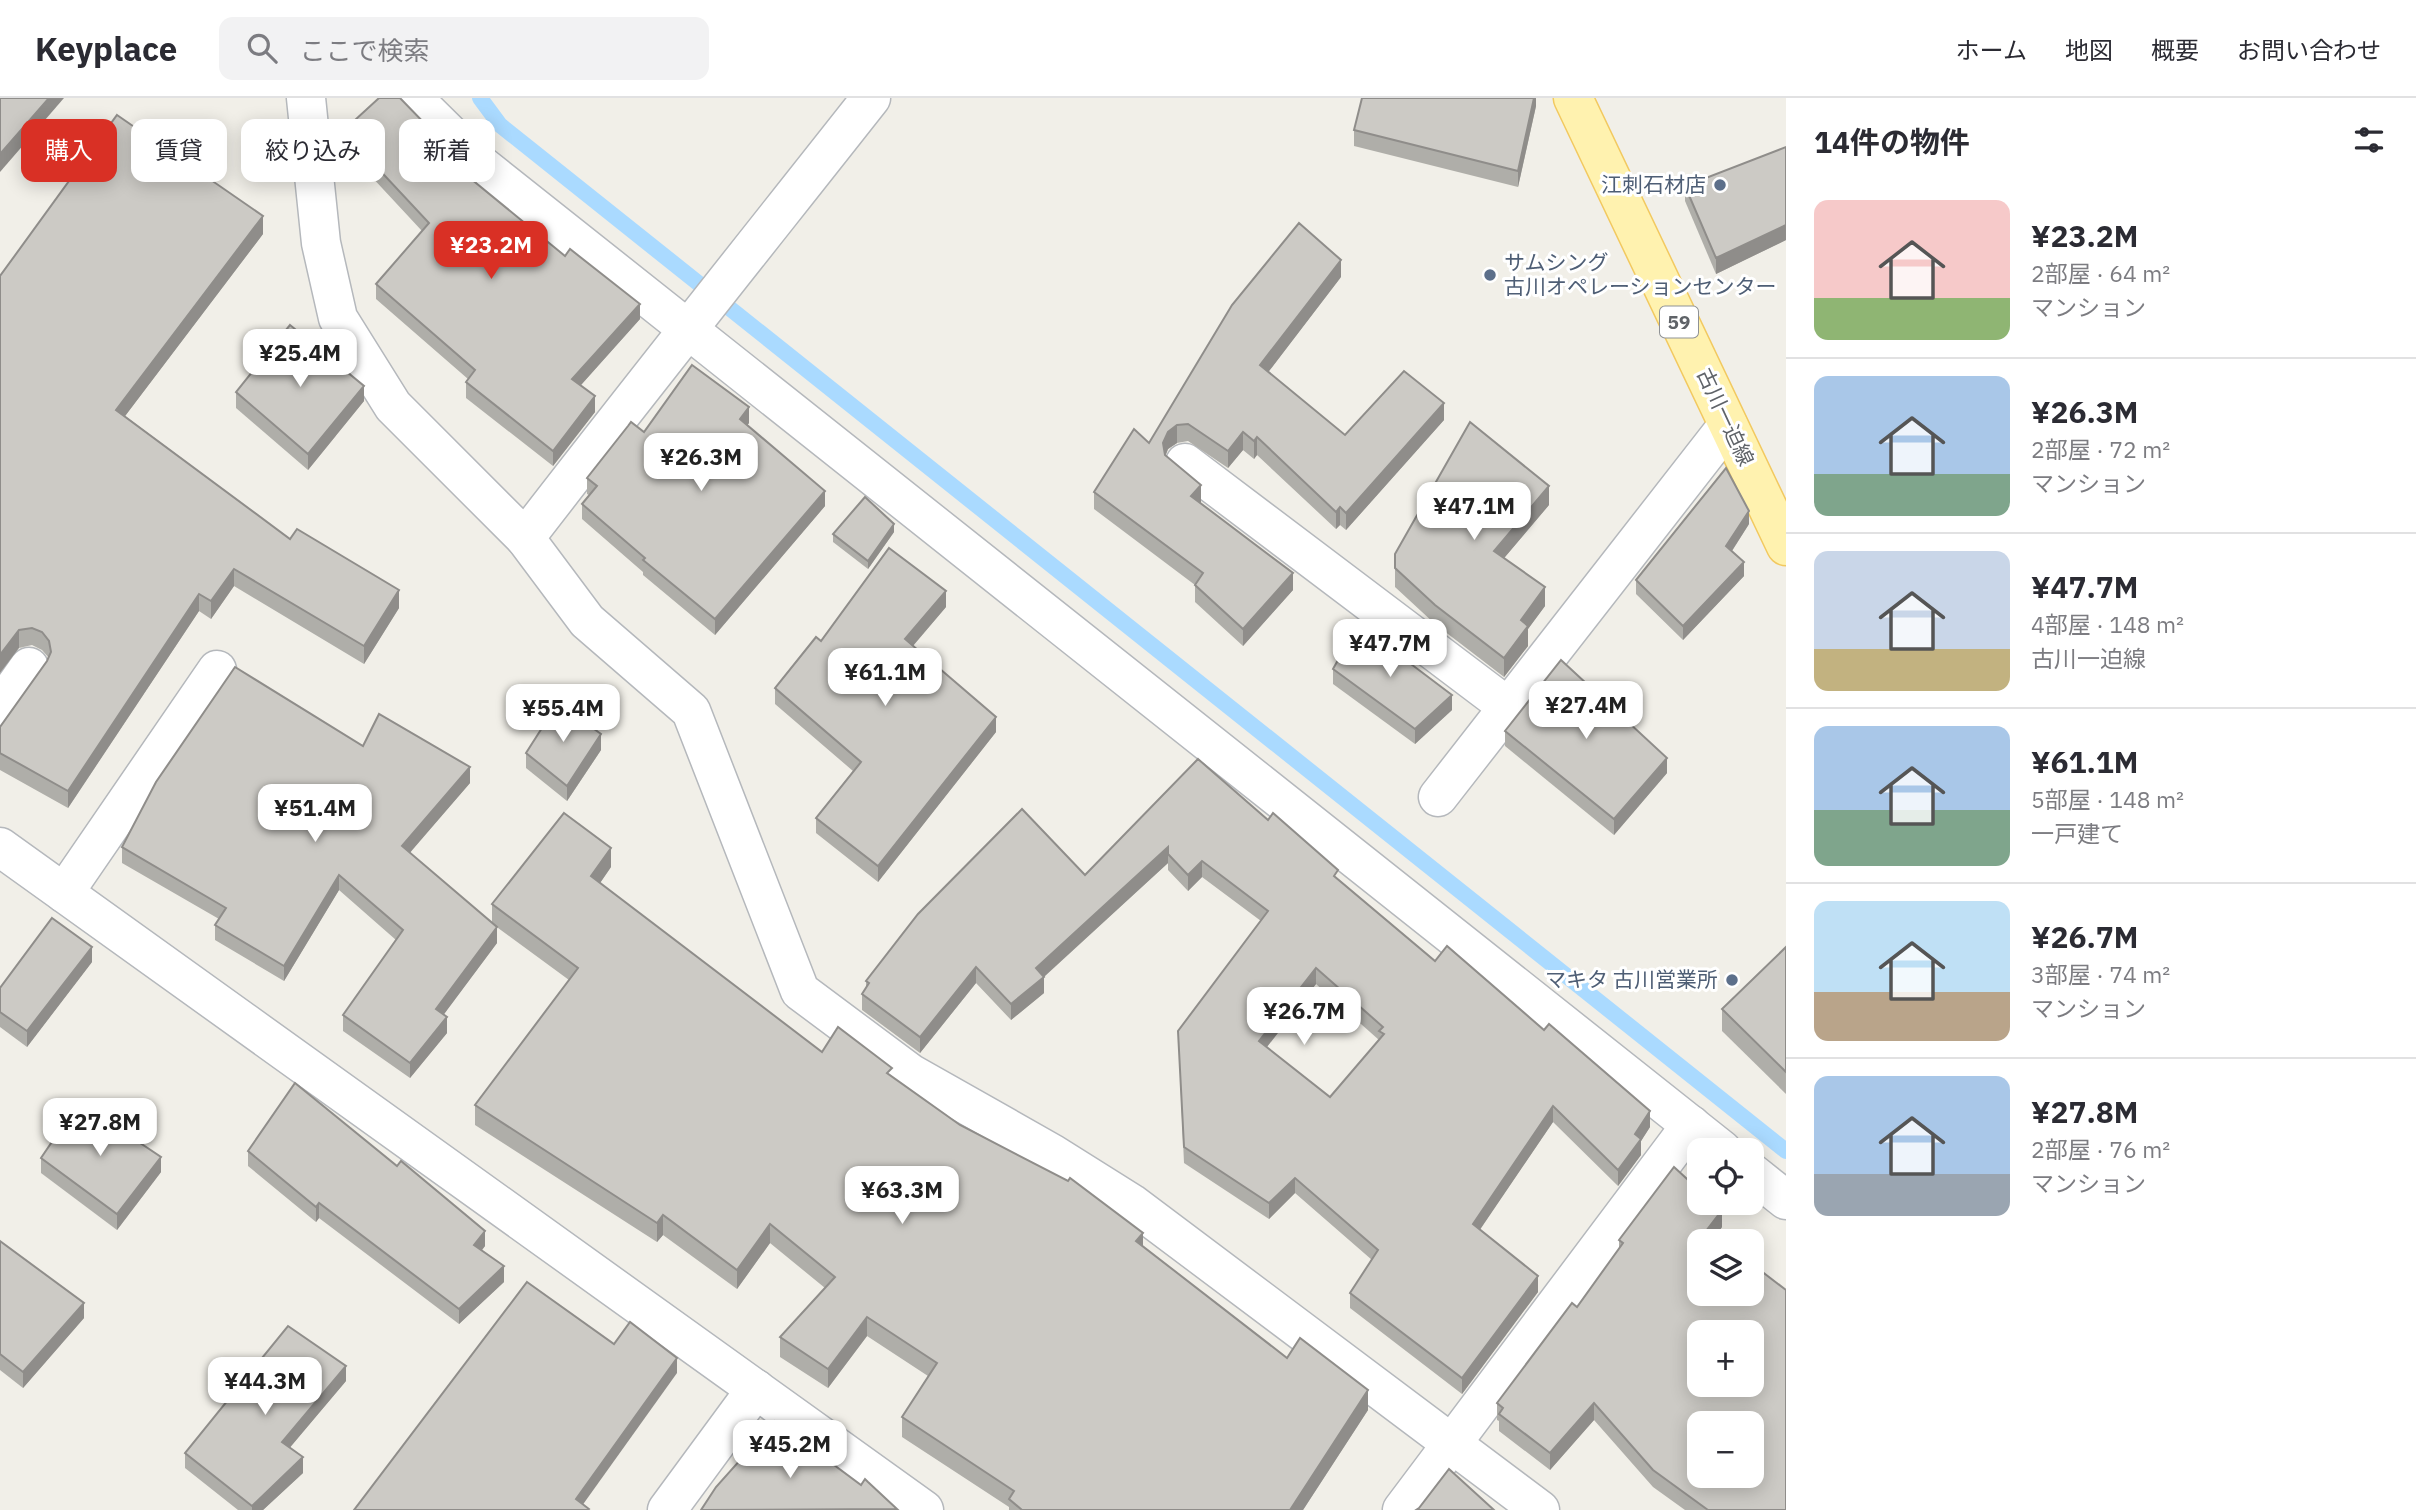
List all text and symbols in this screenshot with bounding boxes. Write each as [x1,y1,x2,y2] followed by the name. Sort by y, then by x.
[219,17,709,80] search box
[35,27,177,70] text: Keyplace
[243,29,281,67] icon: search
[299,33,429,67] text: ここで検索
[1956,34,2027,66] text: ホーム
[2065,34,2113,66] text: 地図
[2151,34,2199,66] text: 概要
[2237,34,2381,66] text: お問い合わせ
[21,119,117,182] chip: 購入
[131,119,227,182] chip: 賃貸
[241,119,385,182] chip: 絞り込み
[399,119,495,182] chip: 新着
[2350,121,2388,159] icon: filters
[1814,122,1970,161] text: 14件の物件
[1601,170,1706,198] place label: 江刺石材店
[1712,177,1728,193] marker: 江刺石材店
[2031,216,2138,255] text: ¥23.2M
[434,222,548,281] pin: ¥23.2M
[1870,228,1954,312] icon: home
[450,229,532,259] text: ¥23.2M
[1504,248,1777,300] place label: サムシング 古川オペレーションセンター
[2031,258,2170,288] text: 2部屋 · 64 m²
[1482,267,1498,283] marker: サムシング 古川オペレーションセンター
[2031,292,2146,322] text: マンション
[1660,306,1698,338] road number: 59
[243,330,357,389] pin: ¥25.4M
[259,337,341,367] text: ¥25.4M
[1691,363,1761,470] street label: 古川一迫線
[2031,392,2138,431] text: ¥26.3M
[1870,404,1954,488] icon: home
[644,434,758,493] pin: ¥26.3M
[2031,434,2170,464] text: 2部屋 · 72 m²
[660,441,742,471] text: ¥26.3M
[2031,468,2146,498] text: マンション
[1417,482,1531,542] pin: ¥47.1M
[1433,490,1515,520] text: ¥47.1M
[2031,567,2138,606] text: ¥47.7M
[1870,579,1954,663] icon: home
[2031,609,2184,639] text: 4部屋 · 148 m²
[1333,620,1447,679] pin: ¥47.7M
[1349,627,1431,657] text: ¥47.7M
[2031,643,2146,673] text: 古川一迫線
[828,648,942,708] pin: ¥61.1M
[844,656,926,686] text: ¥61.1M
[1529,682,1643,741] pin: ¥27.4M
[506,684,620,744] pin: ¥55.4M
[1545,689,1627,719] text: ¥27.4M
[522,692,604,722] text: ¥55.4M
[2031,742,2138,781] text: ¥61.1M
[1870,754,1954,838] icon: home
[258,784,372,844] pin: ¥51.4M
[2031,784,2184,814] text: 5部屋 · 148 m²
[274,792,356,822] text: ¥51.4M
[2031,818,2123,848] text: 一戸建て
[2031,917,2138,956] text: ¥26.7M
[1870,929,1954,1013] icon: home
[2031,959,2170,989] text: 3部屋 · 74 m²
[1545,965,1718,993] place label: マキタ 古川営業所
[1724,972,1740,988] marker: マキタ 古川営業所
[1247,988,1361,1047] pin: ¥26.7M
[2031,993,2146,1023] text: マンション
[1263,995,1345,1025] text: ¥26.7M
[2031,1092,2138,1131] text: ¥27.8M
[43,1098,157,1158] pin: ¥27.8M
[1870,1104,1954,1188] icon: home
[59,1106,141,1136] text: ¥27.8M
[2031,1134,2170,1164] text: 2部屋 · 76 m²
[1687,1138,1764,1488] map controls
[1687,1138,1764,1215] button: locate
[845,1166,959,1226] pin: ¥63.3M
[2031,1168,2146,1198] text: マンション
[861,1174,943,1204] text: ¥63.3M
[1687,1229,1764,1306] button: layers
[1687,1320,1764,1397] button: +
[208,1358,322,1417] pin: ¥44.3M
[224,1365,306,1395] text: ¥44.3M
[1687,1411,1764,1488] button: −
[733,1420,847,1480] pin: ¥45.2M
[749,1428,831,1458] text: ¥45.2M

